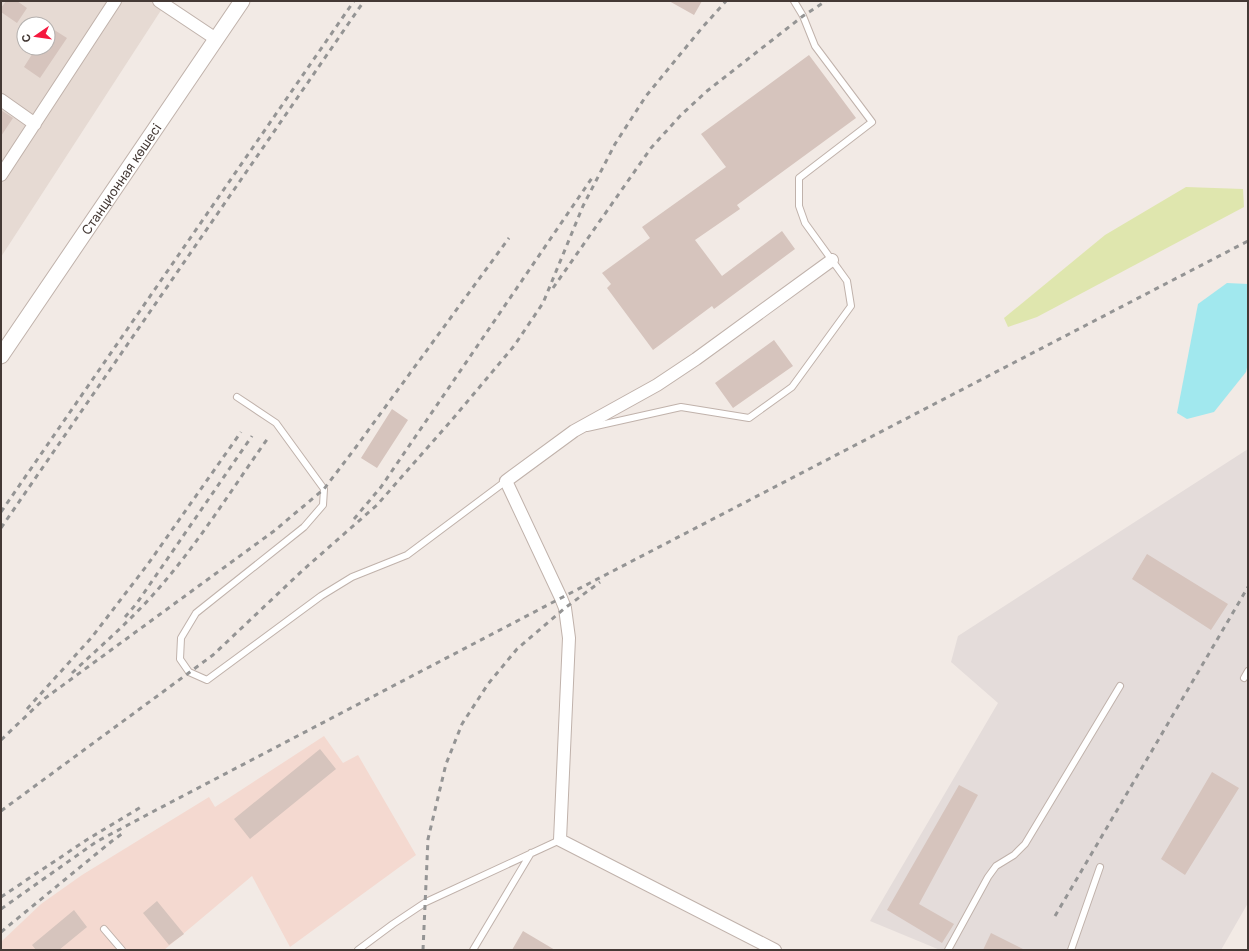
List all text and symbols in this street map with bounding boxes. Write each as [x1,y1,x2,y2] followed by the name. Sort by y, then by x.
[16,16,56,56] north arrow
[19,33,34,44] text: С
[78,120,165,238] street label: Станционная көшесі

